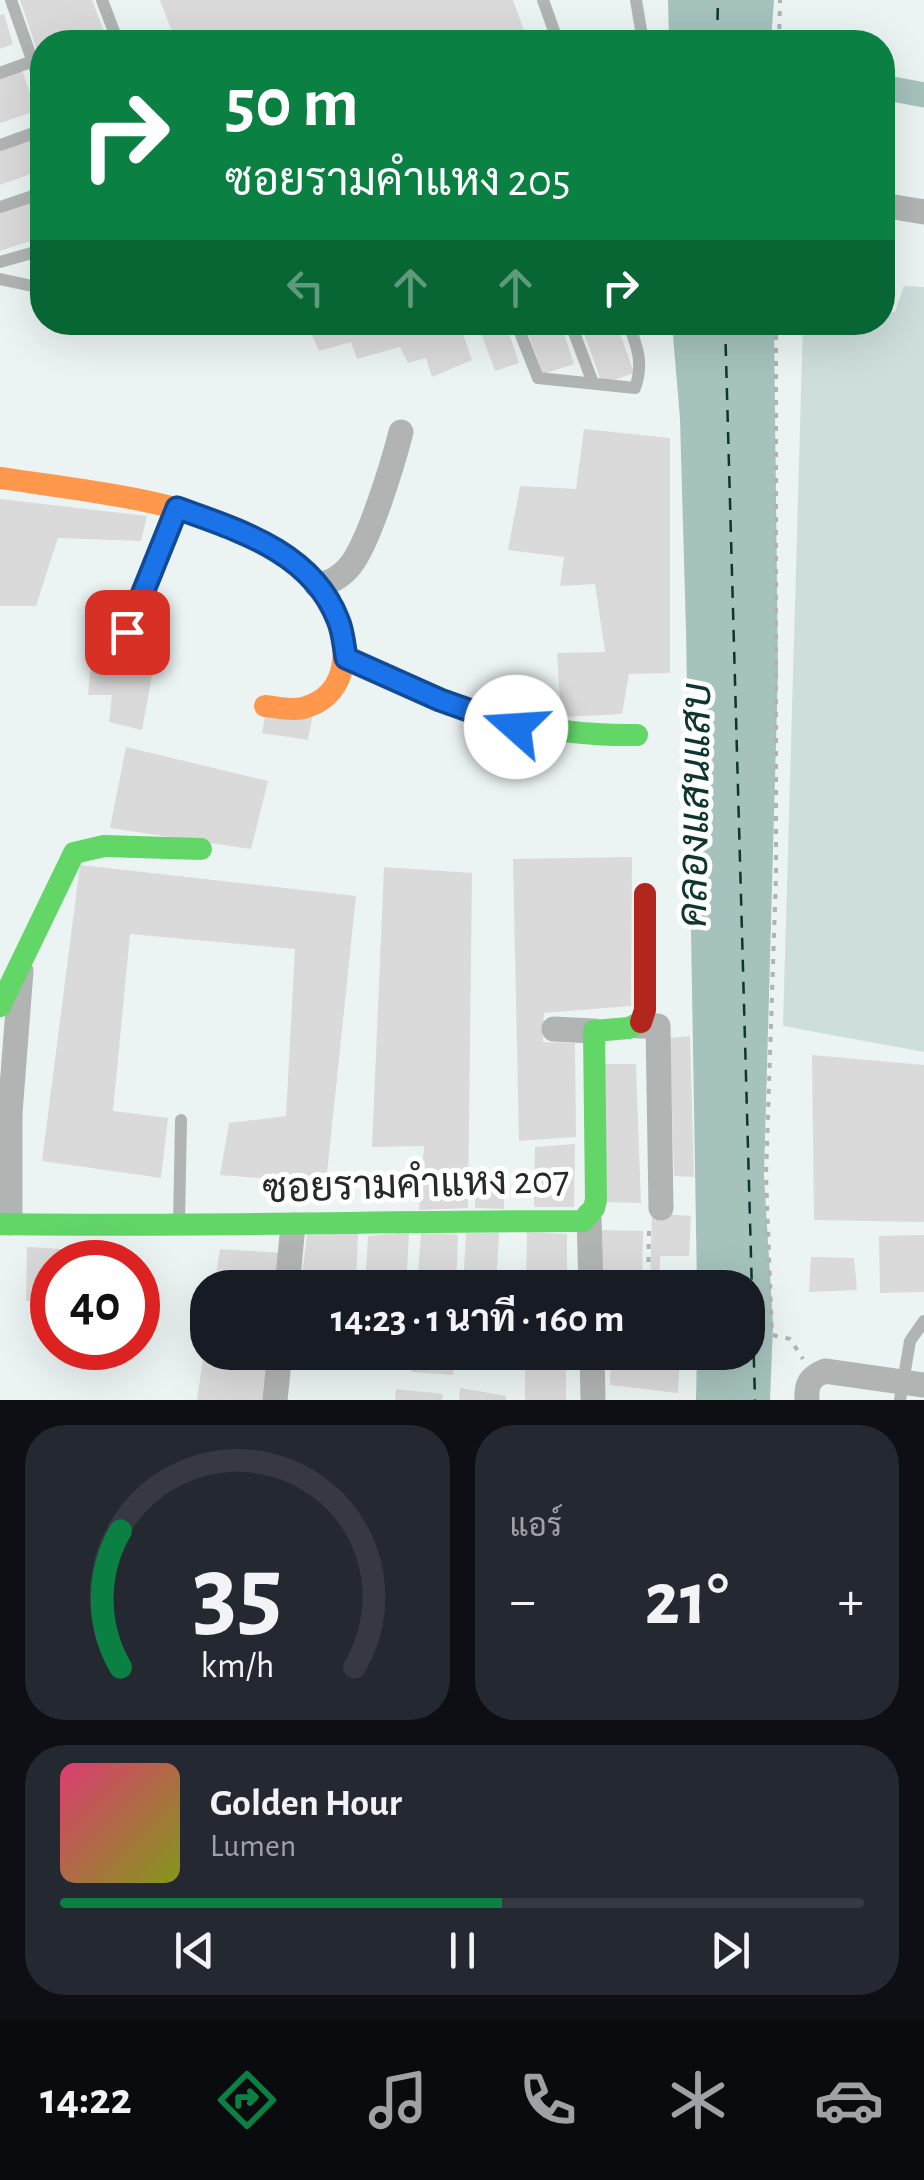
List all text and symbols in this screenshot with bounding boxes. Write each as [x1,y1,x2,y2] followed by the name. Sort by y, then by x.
[225,69,359,139] text: 50 m
[60,70,190,200] icon: right
[225,159,571,204] text: ซอยรามคำแหง 205
[278,260,333,315] icon: left
[383,260,438,315] icon: ahead
[488,260,543,315] icon: ahead
[593,260,648,315] icon: right
[85,590,170,675] pin
[100,605,155,660] icon: arrive
[464,675,568,779] position arrow
[672,682,718,928] water label: คลองแสนแสบ
[262,1155,570,1210] street label: ซอยรามคำแหง 207
[30,1240,160,1370] speed limit sign: 40
[331,1301,624,1339] text: 14:23 · 1 นาที · 160 m
[510,1510,562,1542] text: แอร์
[192,1542,282,1646] text: 35
[645,1563,729,1638] text: 21°
[510,1574,536,1629] text: −
[838,1574,864,1629] text: +
[200,1648,274,1684] text: km/h
[210,1785,402,1823] text: Golden Hour
[210,1830,296,1862] text: Lumen
[167,1923,222,1978] icon: previous
[435,1923,490,1978] icon: pause
[703,1923,758,1978] icon: next
[212,2065,282,2135] icon: directions
[363,2065,433,2135] icon: music
[513,2065,583,2135] icon: phone
[663,2065,733,2135] icon: climate
[814,2065,884,2135] icon: car
[40,2077,132,2122] text: 14:22

